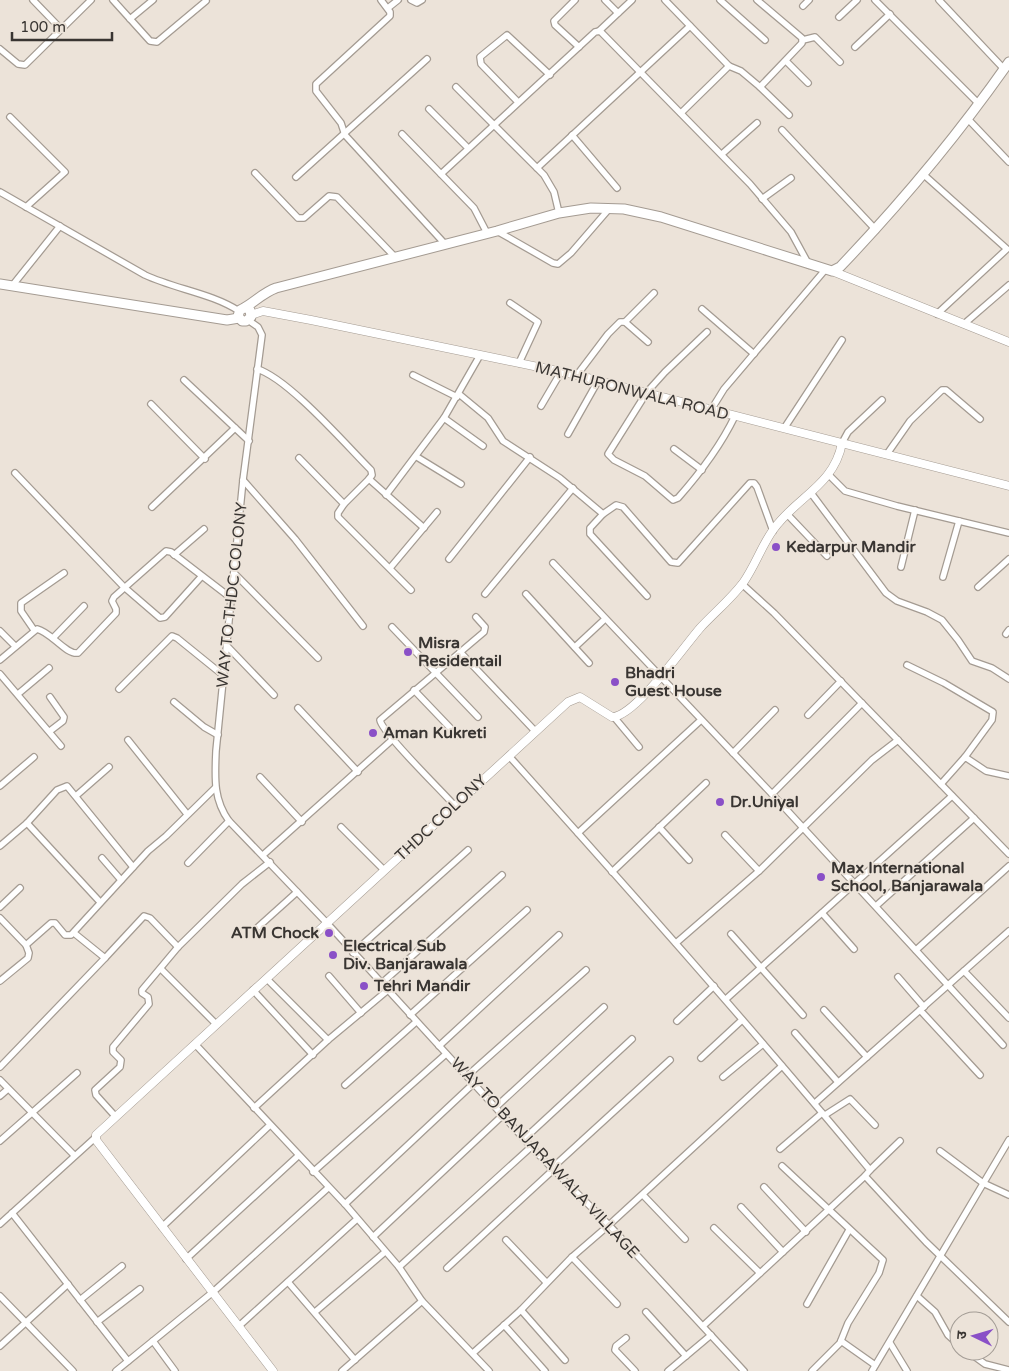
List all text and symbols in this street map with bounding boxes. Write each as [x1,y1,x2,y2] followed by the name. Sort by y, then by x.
[12,10,112,42] scale bar
[20,18,66,36] text: 100 m
[533,357,731,425] street label: MATHURONWALA ROAD
[212,501,252,689] street label: WAY TO THDC COLONY
[786,537,916,557] place label: Kedarpur Mandir
[770,541,782,553] marker: Kedarpur Mandir
[418,633,502,671] place label: Misra Residentail
[402,646,414,658] marker: Misra Residentail
[625,663,722,701] place label: Bhadri Guest House
[609,676,621,688] marker: Bhadri Guest House
[383,723,487,743] place label: Aman Kukreti
[367,727,379,739] marker: Aman Kukreti
[391,770,491,866] street label: THDC COLONY
[730,792,799,812] place label: Dr.Uniyal
[714,796,726,808] marker: Dr.Uniyal
[831,858,983,896] place label: Max International School, Banjarawala
[815,871,827,883] marker: Max International School, Banjarawala
[231,923,319,943] place label: ATM Chock
[323,927,335,939] marker: ATM Chock
[343,936,467,974] place label: Electrical Sub Div. Banjarawala
[327,949,339,961] marker: Electrical Sub Div. Banjarawala
[373,976,471,996] place label: Tehri Mandir
[358,980,370,992] marker: Tehri Mandir
[446,1053,644,1263] street label: WAY TO BANJARAWALA VILLAGE
[949,1311,999,1361] north arrow
[953,1329,970,1340] text: उ

